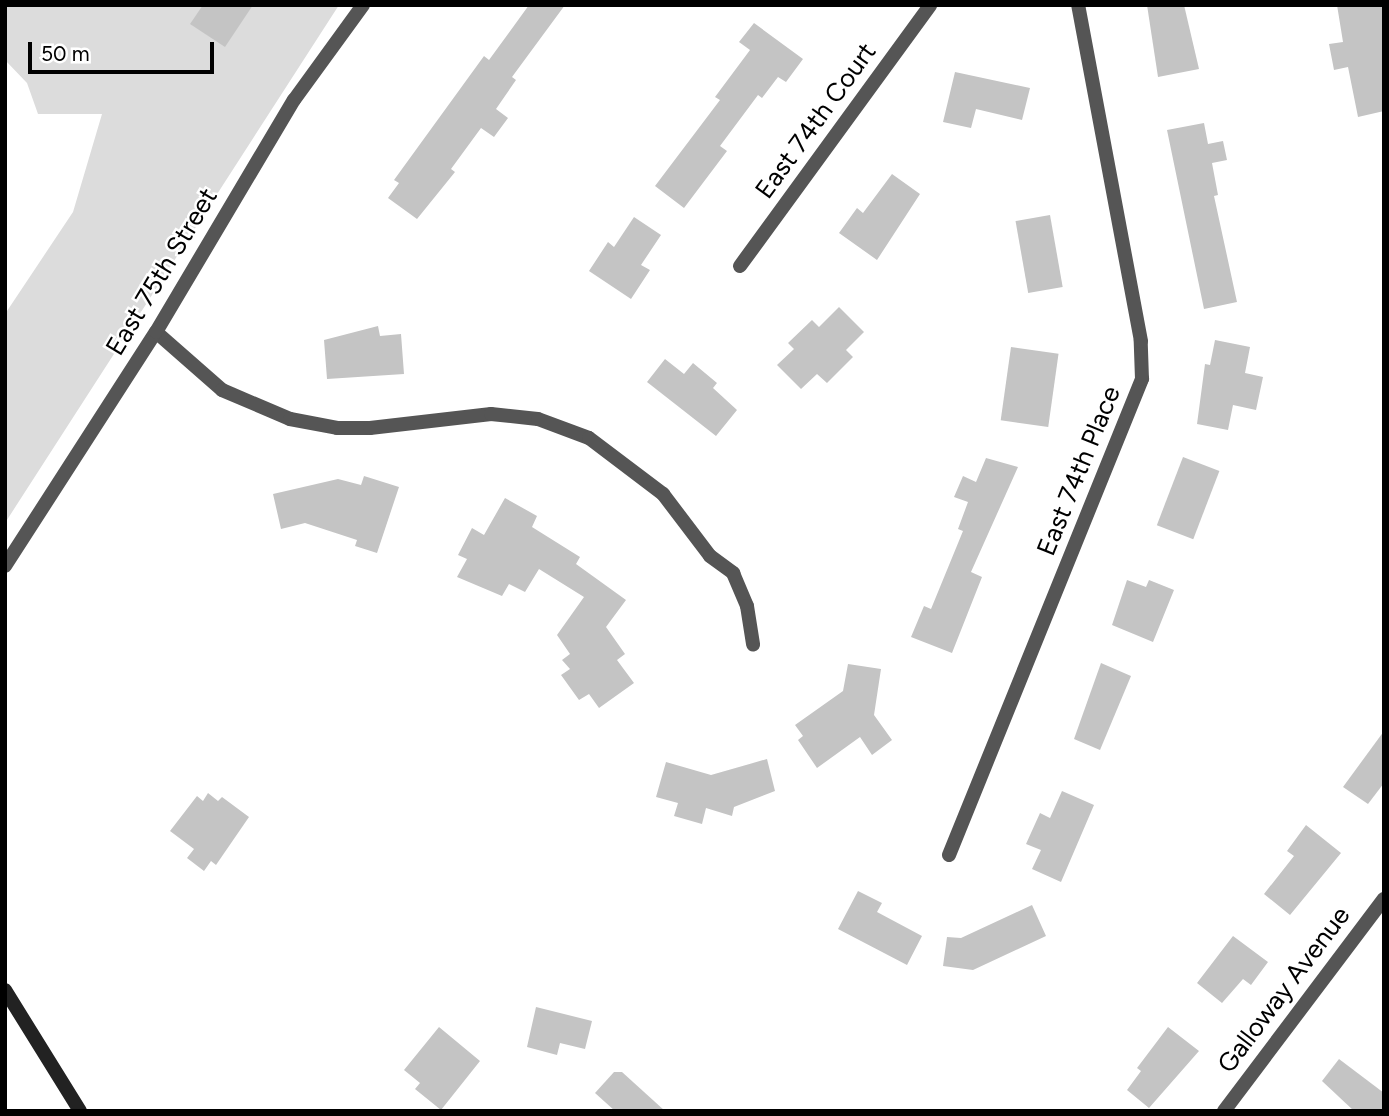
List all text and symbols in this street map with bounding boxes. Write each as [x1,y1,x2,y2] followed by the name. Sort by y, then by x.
[32,28,217,72] scale bar
[749,37,883,205] street label: East 74th Court
[41,41,90,66] text: 50 m
[100,183,224,361] street label: East 75th Street
[1031,382,1127,560] street label: East 74th Place
[1211,901,1357,1079] street label: Galloway Avenue

